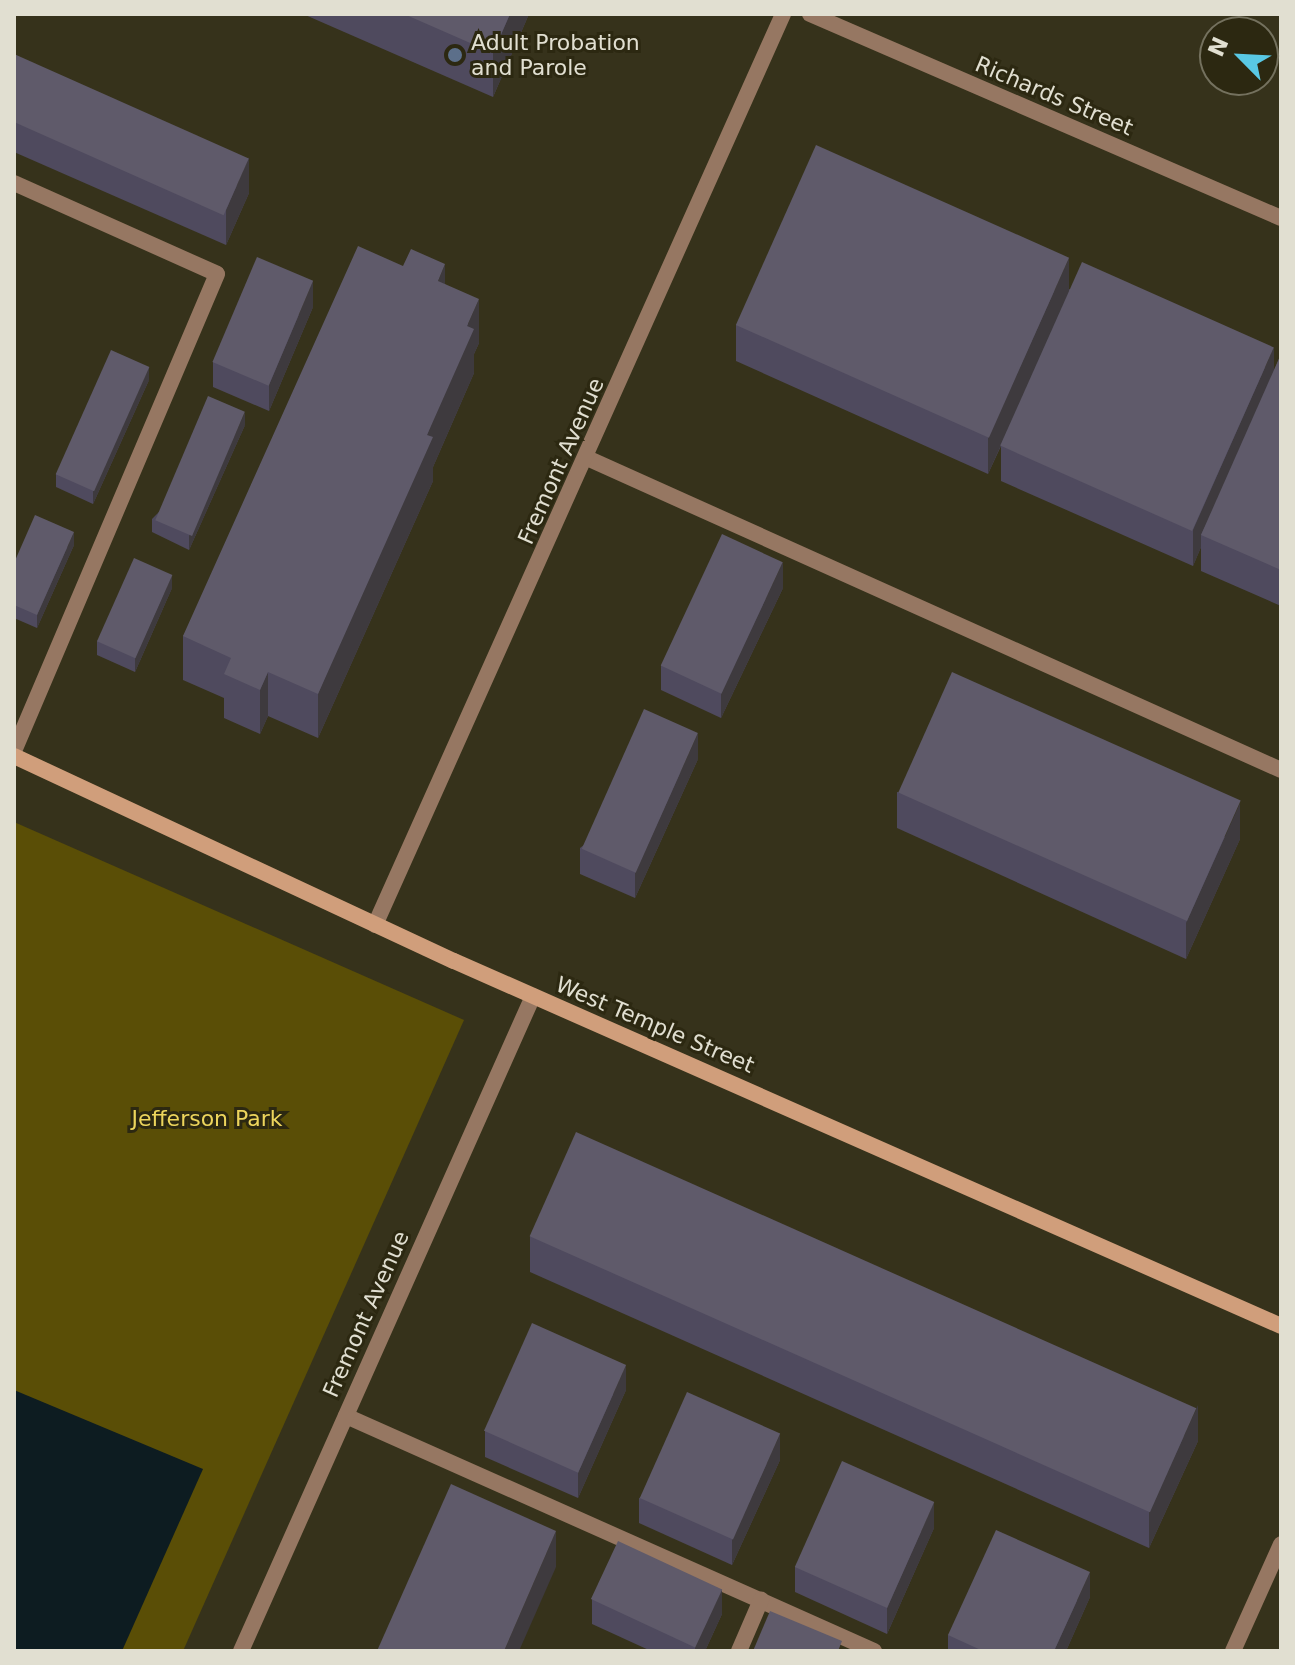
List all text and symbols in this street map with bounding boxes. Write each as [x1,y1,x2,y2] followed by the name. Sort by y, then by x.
[1199,16,1279,96] north arrow
[471,29,640,80] place label: Adult Probation and Parole
[1203,33,1234,60] text: N
[446,46,464,64] marker: Adult Probation and Parole
[971,51,1137,141] street label: Richards Street
[512,374,610,548] street label: Fremont Avenue
[552,971,758,1079] street label: West Temple Street
[131,1106,283,1132] park label: Jefferson Park
[317,1227,415,1401] street label: Fremont Avenue

